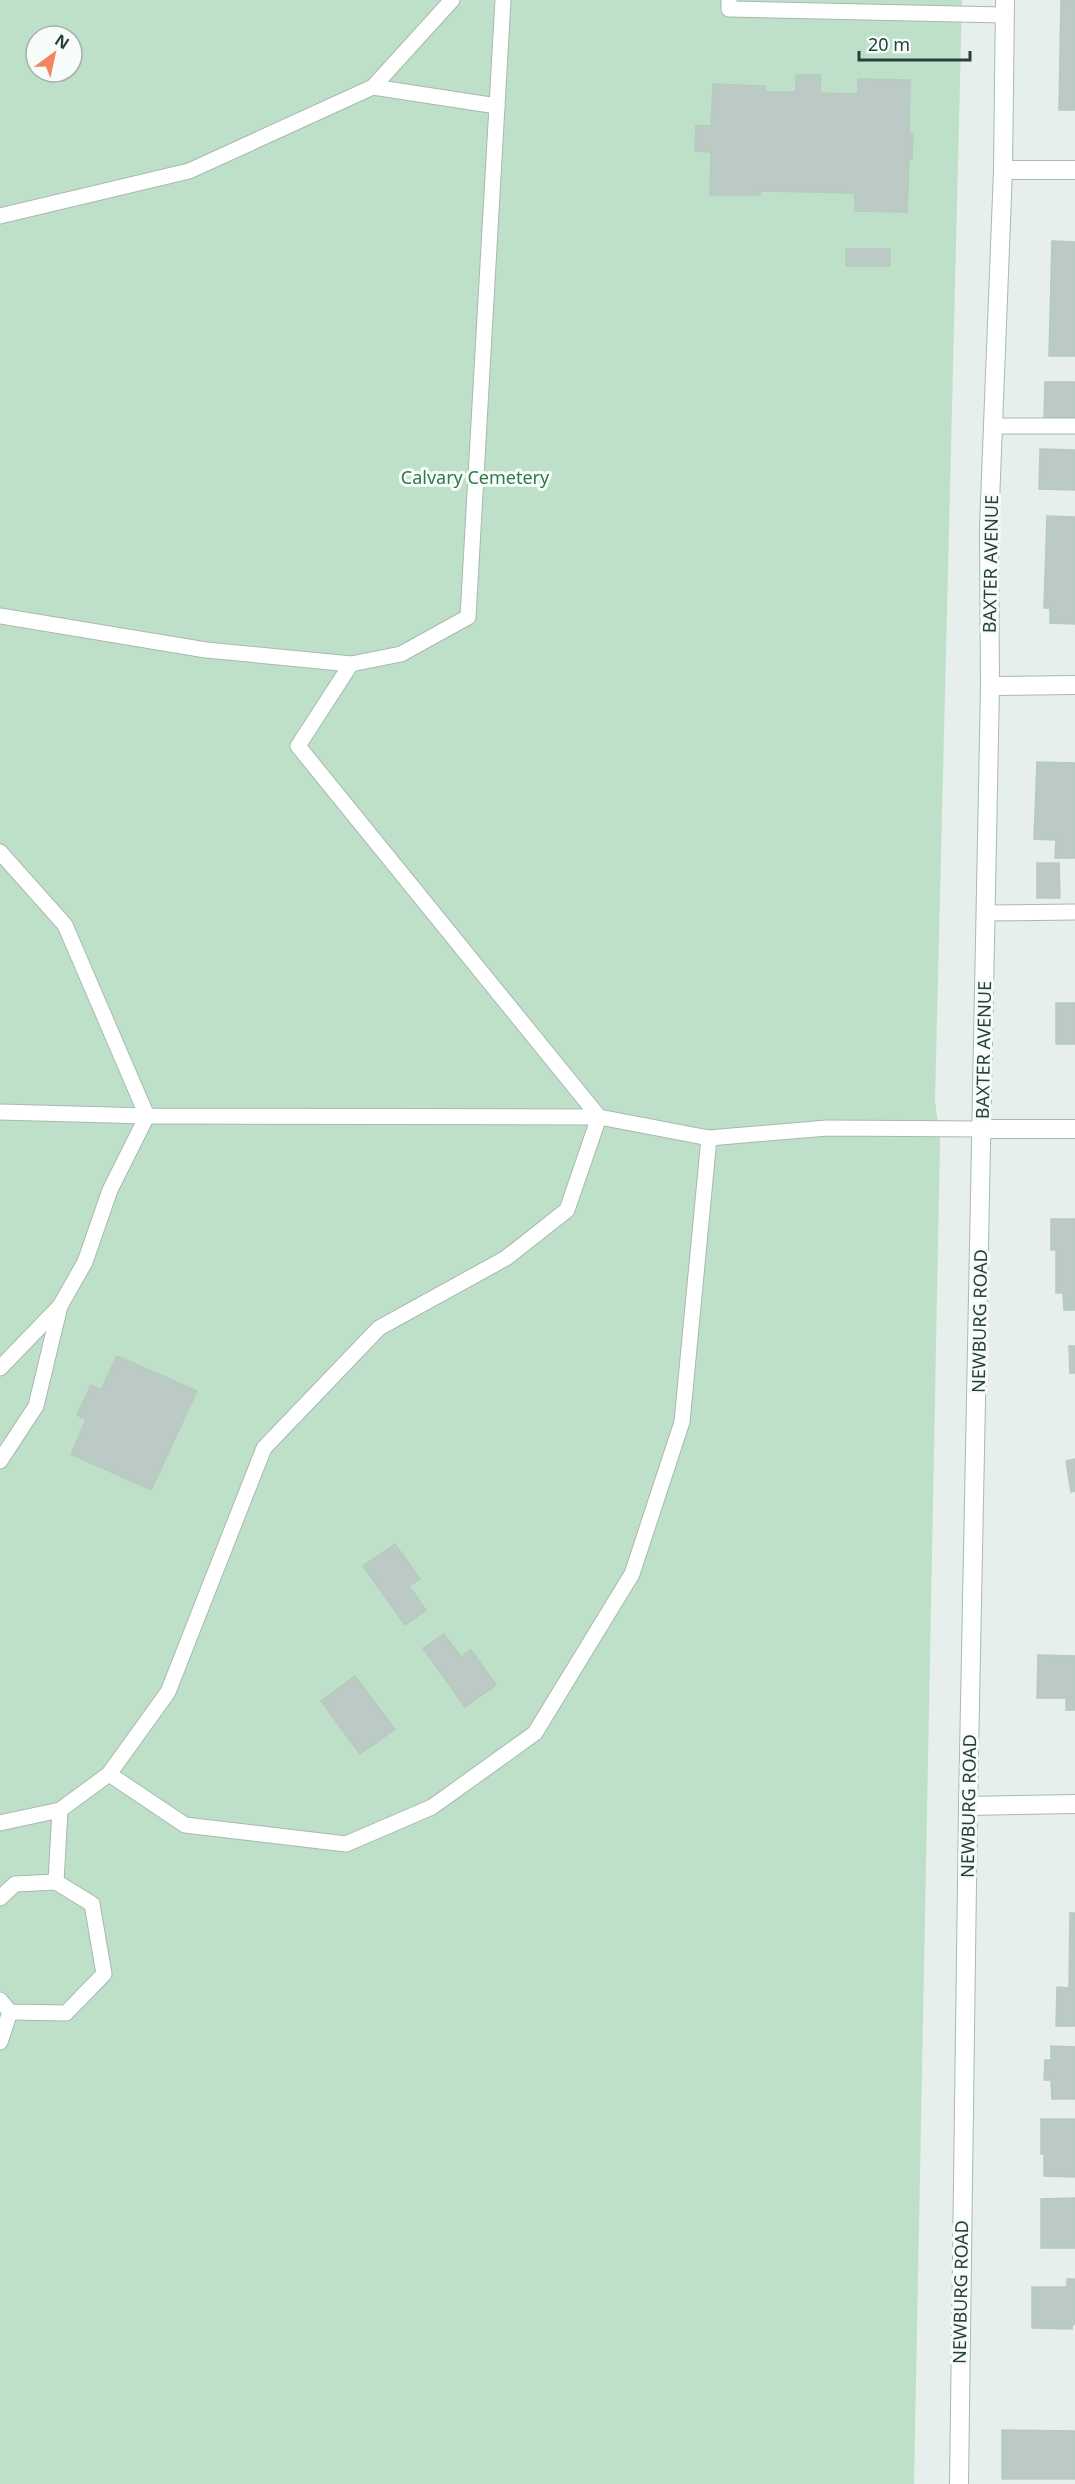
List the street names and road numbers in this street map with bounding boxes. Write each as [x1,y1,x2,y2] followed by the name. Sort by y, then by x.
[977,495,1003,633] street label: BAXTER AVENUE
[970,981,996,1119] street label: BAXTER AVENUE
[966,1249,992,1393] street label: NEWBURG ROAD
[955,1734,981,1878] street label: NEWBURG ROAD
[947,2220,973,2364] street label: NEWBURG ROAD

